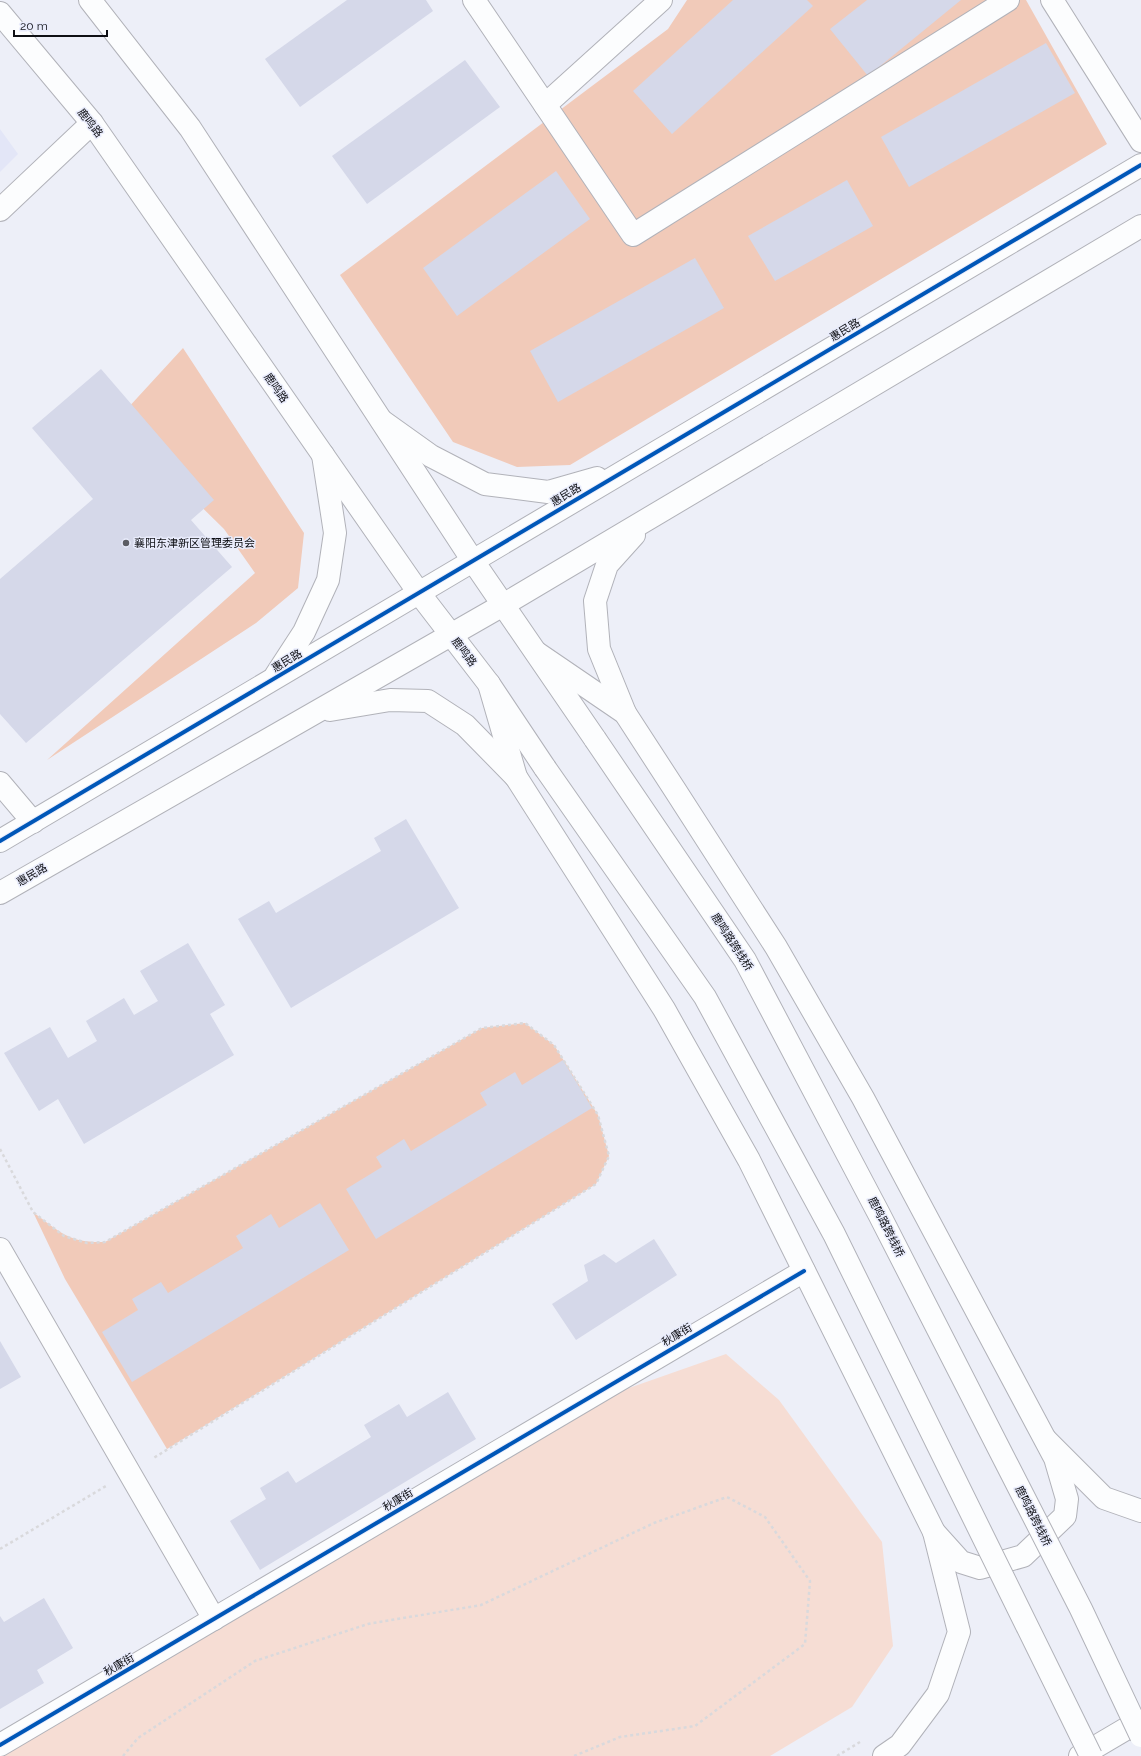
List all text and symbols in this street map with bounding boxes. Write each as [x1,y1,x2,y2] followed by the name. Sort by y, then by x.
[14,12,107,38] scale bar
[20,19,48,33] text: 20 m
[75,106,105,140] street label: 鹿鸣路
[828,316,862,344] street label: 惠民路
[261,371,291,405] street label: 鹿鸣路
[549,481,583,509] street label: 惠民路
[134,537,255,550] place label: 襄阳东津新区管理委员会
[121,538,131,548] marker: 襄阳东津新区管理委员会
[449,635,479,669] street label: 鹿鸣路
[270,647,304,675] street label: 惠民路
[14,861,50,889] street label: 惠民路
[709,911,755,973] street label: 鹿鸣路跨线桥
[865,1195,907,1259] street label: 鹿鸣路跨线桥
[660,1321,694,1349] street label: 秋康街
[1012,1484,1054,1548] street label: 鹿鸣路跨线桥
[381,1486,415,1514] street label: 秋康街
[101,1651,137,1679] street label: 秋康街

